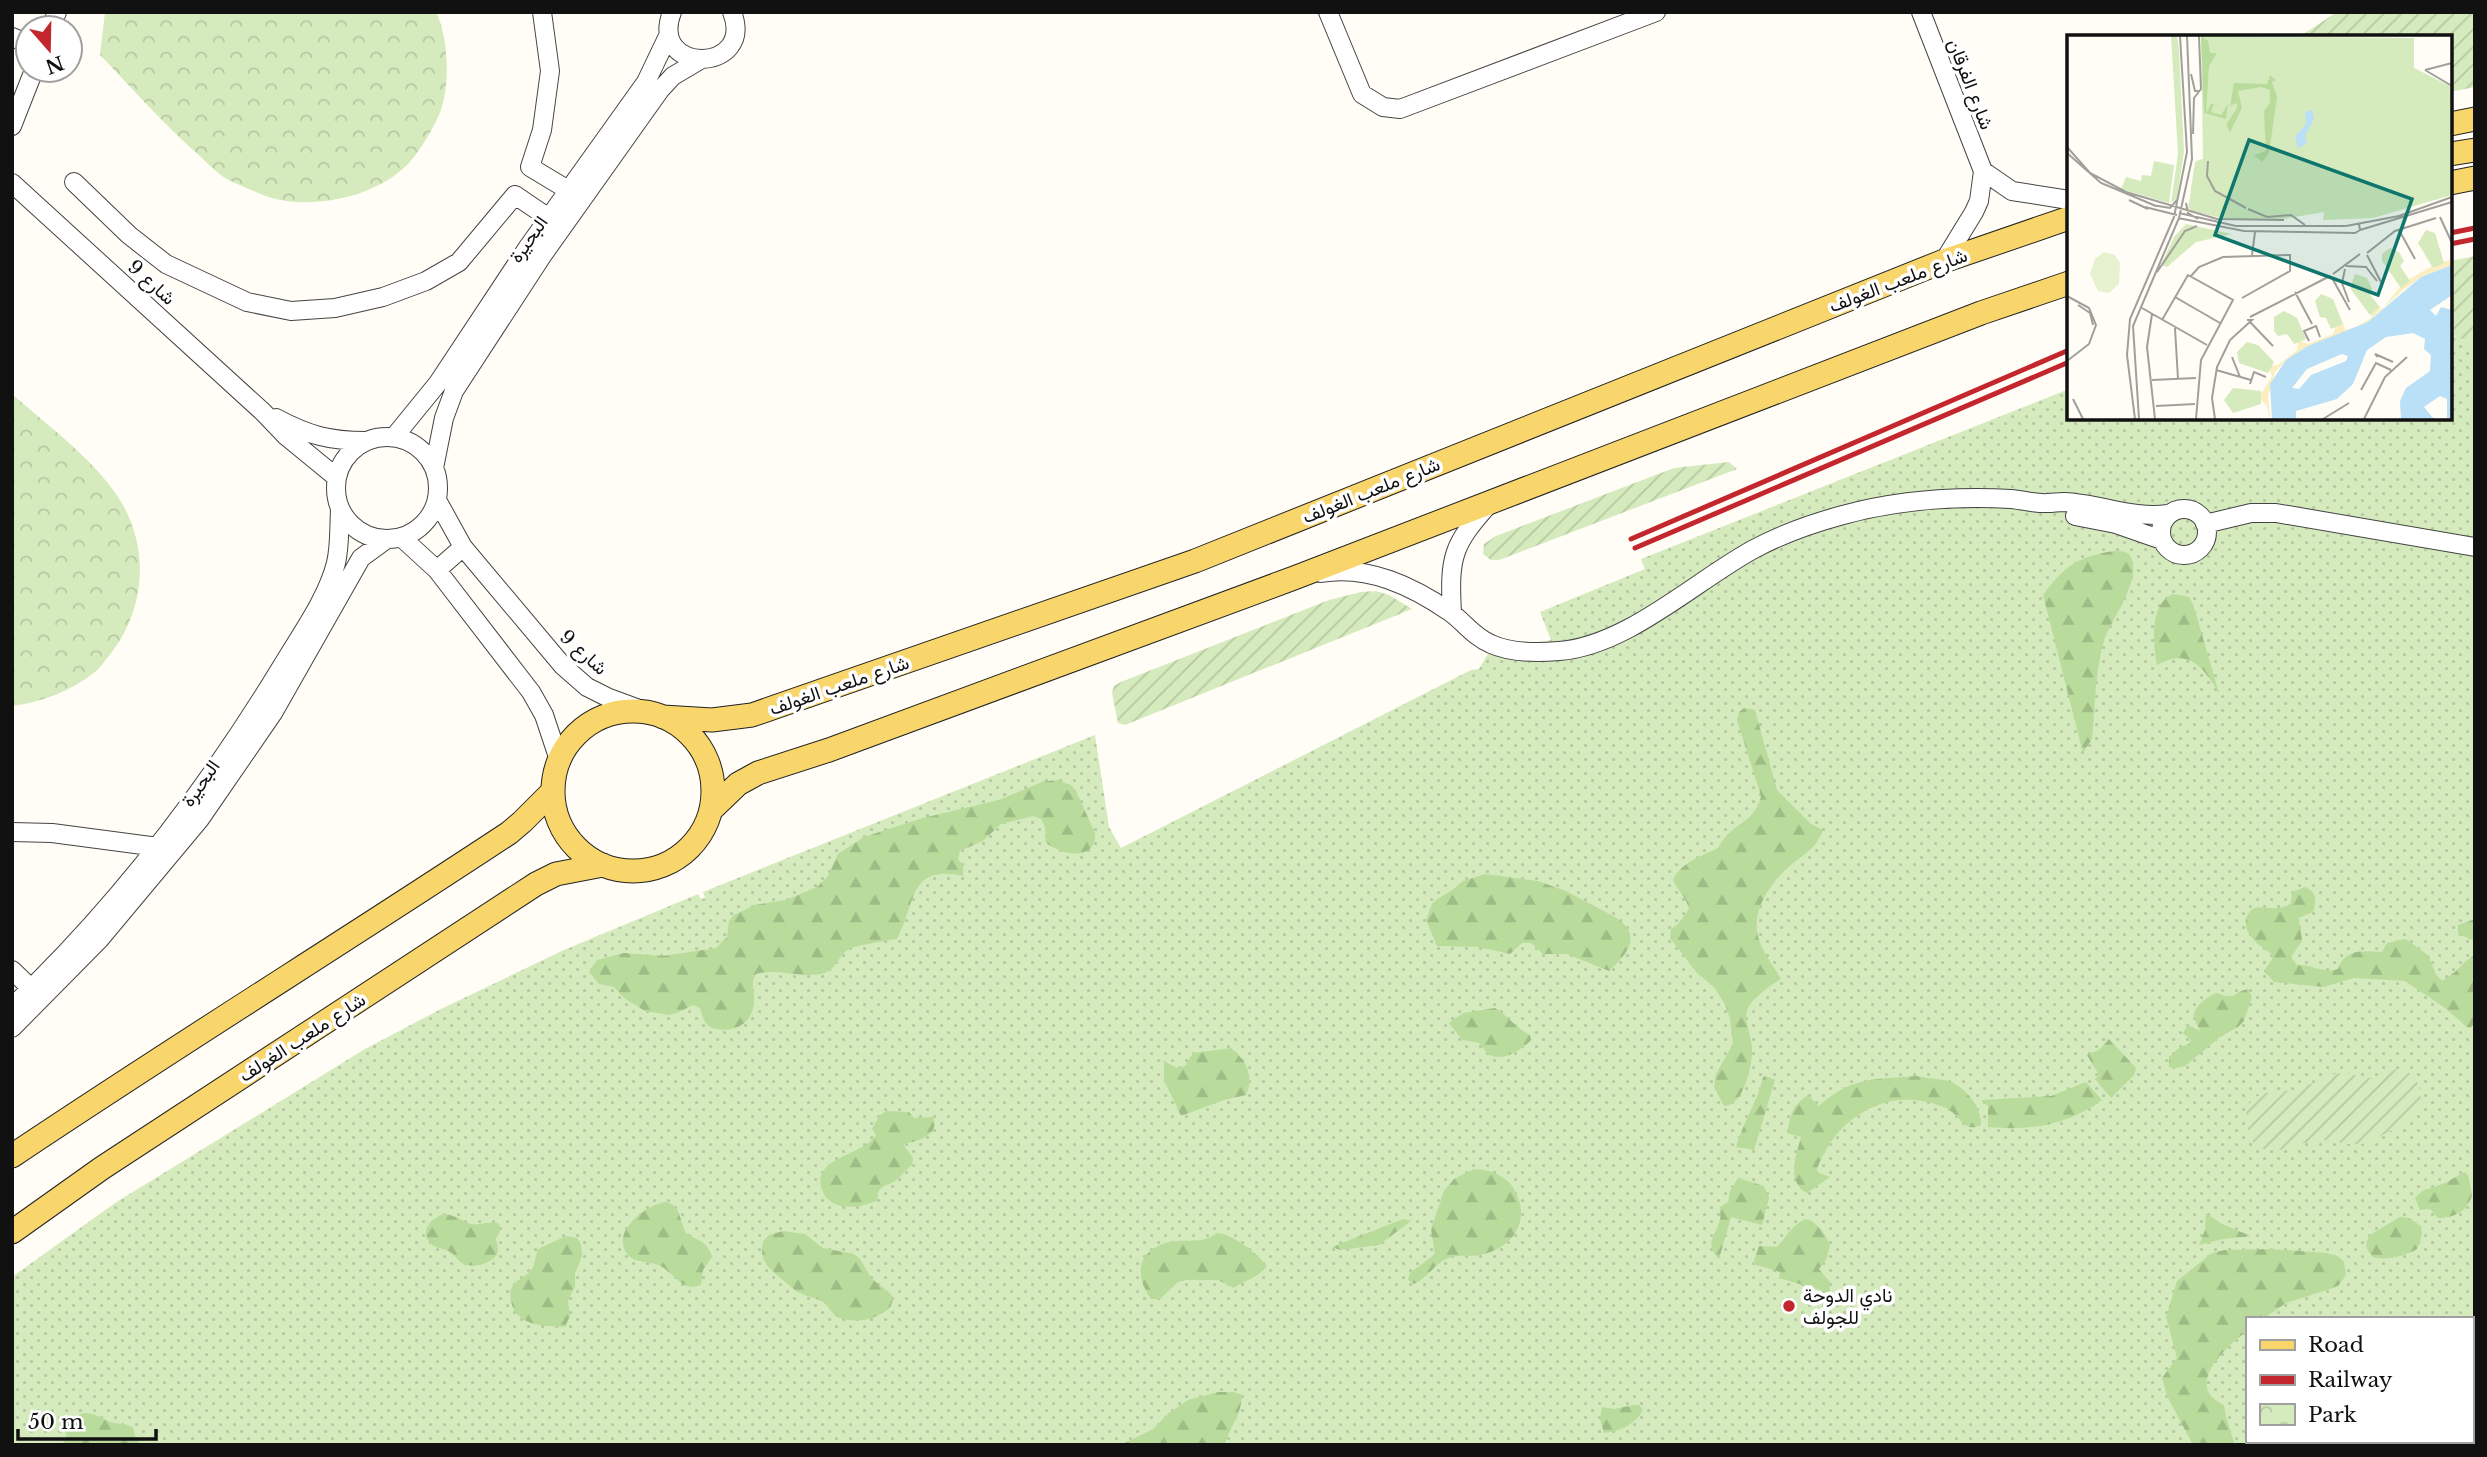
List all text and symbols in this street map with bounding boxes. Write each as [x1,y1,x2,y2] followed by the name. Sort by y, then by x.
[14,14,84,84] north arrow
[1942,35,1998,133] street label: شارع الفرقان
[2067,35,2452,420] inset map
[42,51,67,78] text: N
[504,212,553,267] street label: البحيرة
[1826,244,1971,318] street label: شارع ملعب الغولف
[123,255,180,310] street label: شارع 9
[1299,452,1444,529] street label: شارع ملعب الغولف
[555,625,612,680] street label: شارع 9
[766,651,912,721] street label: شارع ملعب الغولف
[176,756,225,811] street label: البحيرة
[235,988,370,1088] street label: شارع ملعب الغولف
[1803,1284,1892,1329] place label: نادي الدوحة للجولف
[1781,1298,1797,1314] marker: نادي الدوحة للجولف
[2246,1317,2473,1443] legend
[2308,1332,2364,1358] text: Road
[2308,1367,2393,1393] text: Railway
[18,1398,156,1442] scale bar
[2308,1402,2357,1428] text: Park
[28,1409,84,1435] text: 50 m

